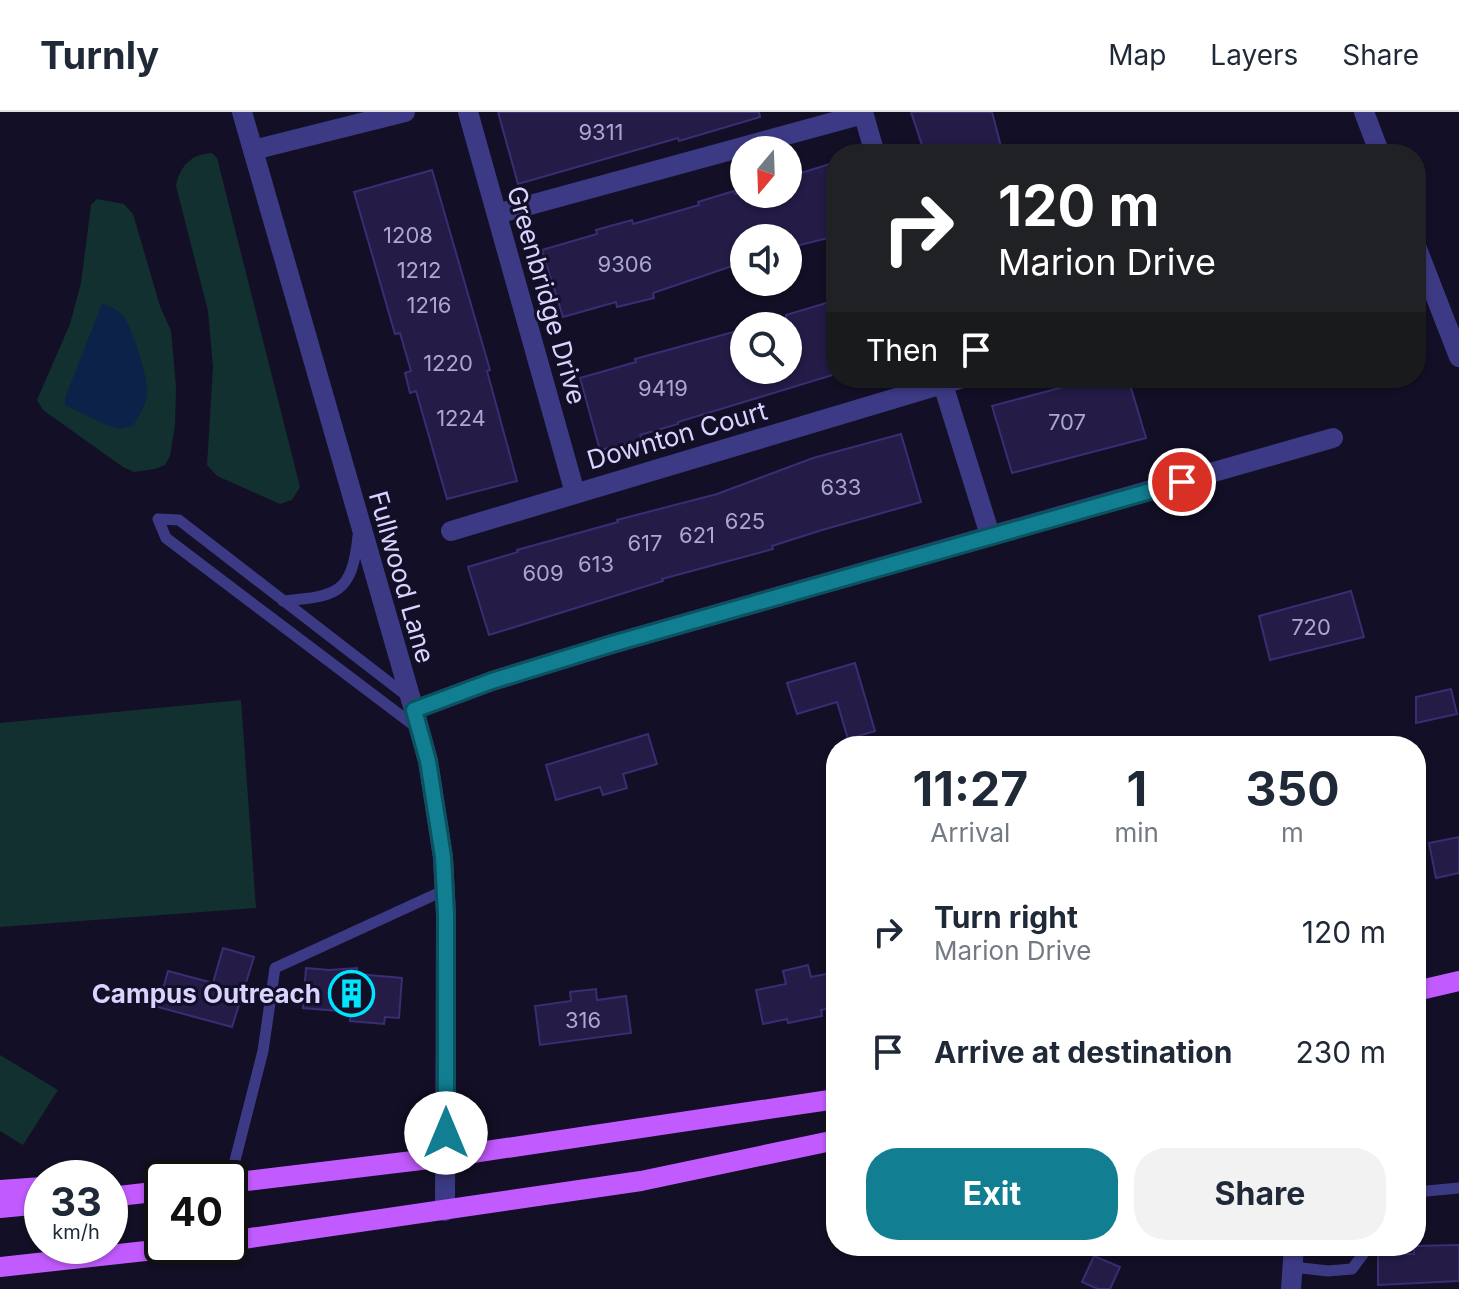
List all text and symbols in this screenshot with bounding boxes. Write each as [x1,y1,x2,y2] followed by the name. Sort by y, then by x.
[40,32,159,78] text: Turnly
[1108,38,1166,72] text: Map
[1210,38,1298,72] text: Layers
[1342,38,1419,72] text: Share
[578,119,624,145] house number: 9311
[730,136,802,208] north arrow
[730,136,802,384] map controls
[998,172,1160,240] text: 120 m
[866,176,970,280] icon: right
[501,182,593,408] street label: Greenbridge Drive
[383,222,433,248] house number: 1208
[730,224,802,296] button: sound
[998,240,1216,284] text: Marion Drive
[598,251,652,277] house number: 9306
[397,257,441,283] house number: 1212
[407,292,451,318] house number: 1216
[730,312,802,384] button: search
[954,328,998,372] icon: arrive
[866,332,938,368] text: Then
[423,350,473,376] house number: 1220
[638,375,688,401] house number: 9419
[583,395,771,475] street label: Downton Court
[436,405,486,431] house number: 1224
[1048,409,1086,435] house number: 707
[1148,448,1216,516] pin
[1160,460,1204,504] icon: arrive
[821,474,861,500] house number: 633
[363,487,441,667] street label: Fullwood Lane
[725,508,765,534] house number: 625
[679,522,715,548] house number: 621
[627,530,663,556] house number: 617
[578,551,614,577] house number: 613
[522,560,564,586] house number: 609
[1291,614,1331,640] house number: 720
[912,759,1028,818] text: 11:27
[1126,759,1147,818] text: 1
[1245,759,1340,818] text: 350
[930,817,1010,848] text: Arrival
[1115,817,1159,848] text: min
[1281,817,1304,848] text: m
[934,899,1078,935] text: Turn right
[866,910,910,954] icon: right
[1302,914,1386,950] text: 120 m
[934,935,1091,966] text: Marion Drive
[328,969,376,1017] building icon: Campus Outreach
[92,978,321,1009] place label: Campus Outreach
[565,1007,601,1033] house number: 316
[866,1030,910,1074] icon: arrive
[934,1034,1232,1070] text: Arrive at destination
[1296,1034,1386,1070] text: 230 m
[404,1091,488,1175] position arrow
[866,1148,1118,1240] button: Exit
[1134,1148,1386,1240] button: Share
[144,1160,248,1264] speed limit sign: 40
[50,1177,102,1226] text: 33
[52,1220,100,1244] text: km/h

